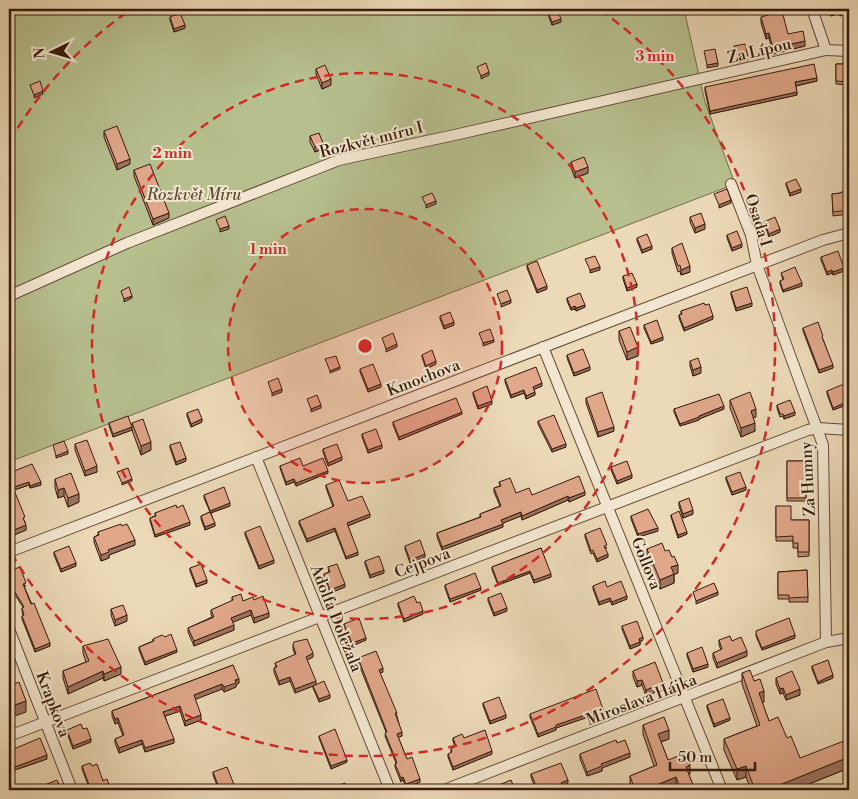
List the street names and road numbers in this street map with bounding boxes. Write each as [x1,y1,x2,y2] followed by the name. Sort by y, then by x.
[725,34,793,68] street label: Za Lípou
[317,117,425,162] street label: Rozkvět míru I
[740,191,776,249] street label: Osada I
[384,355,464,401] street label: Kmochova
[796,441,820,517] street label: Za Humny
[627,534,666,593] street label: Gollova
[392,543,454,583] street label: Cejpova
[305,561,367,676] street label: Adolfa Doležala
[31,669,75,741] street label: Krapkova
[583,669,700,730] street label: Miroslava Hájka

